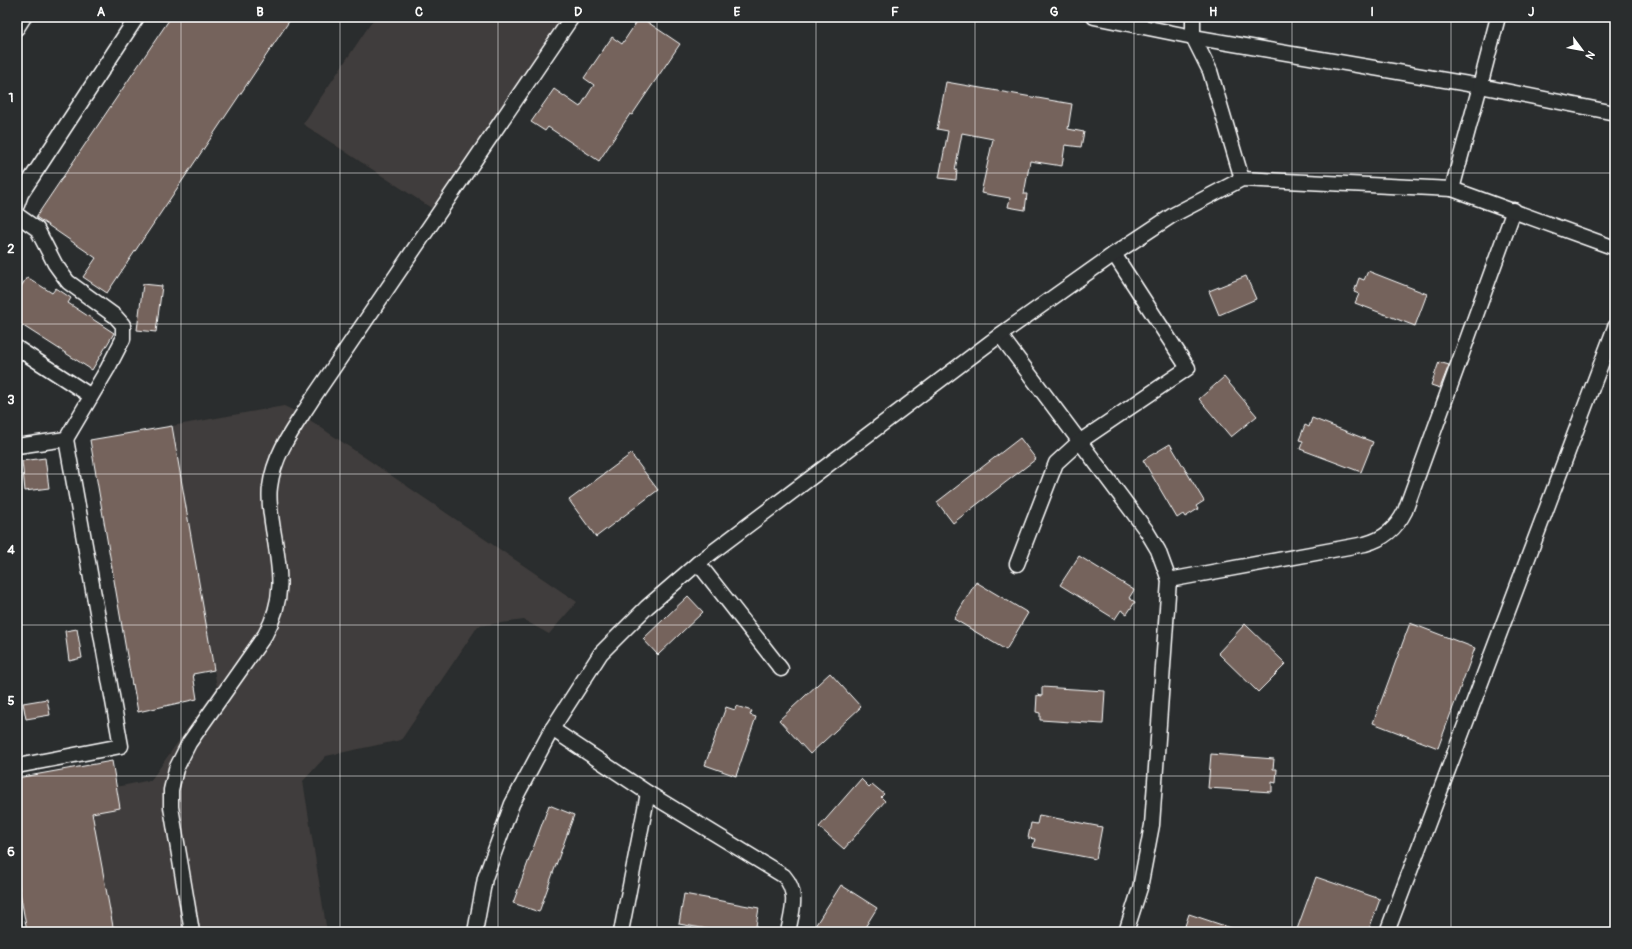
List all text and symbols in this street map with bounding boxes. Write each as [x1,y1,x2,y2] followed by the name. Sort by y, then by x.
[97,4,106,20] text: A
[256,4,264,20] text: B
[415,4,423,20] text: C
[574,4,582,20] text: D
[734,4,741,20] text: E
[891,4,899,20] text: F
[1050,4,1059,20] text: G
[1209,4,1217,20] text: H
[1370,4,1374,20] text: I
[1528,4,1534,20] text: J
[1562,30,1602,70] north arrow
[1582,48,1598,62] text: N
[8,90,14,106] text: 1
[7,241,15,257] text: 2
[7,392,15,408] text: 3
[7,542,15,558] text: 4
[7,693,15,709] text: 5
[7,844,15,860] text: 6

